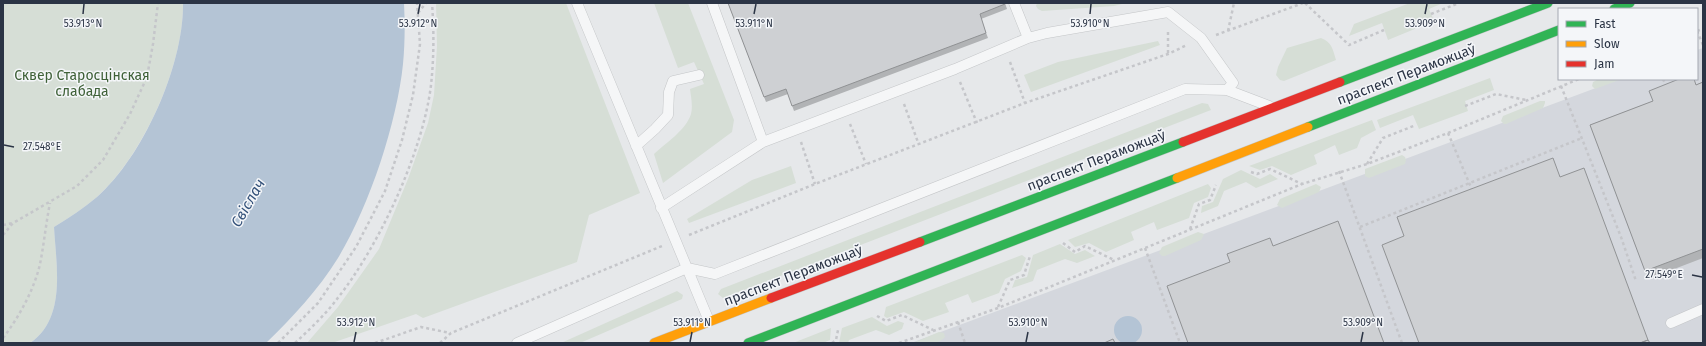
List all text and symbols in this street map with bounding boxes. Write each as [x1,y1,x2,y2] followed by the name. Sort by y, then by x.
[1558,8,1698,80] legend
[1594,17,1616,31] text: Fast
[64,18,102,30] text: 53.913°N
[399,18,437,30] text: 53.912°N
[735,18,773,30] text: 53.911°N
[1070,18,1110,30] text: 53.910°N
[1405,18,1445,30] text: 53.909°N
[1594,37,1620,51] text: Slow
[1335,40,1478,109] street label: праспект Пераможцаў
[1594,57,1614,71] text: Jam
[14,67,150,100] park label: Сквер Старосцінская слабада
[1025,126,1168,195] street label: праспект Пераможцаў
[23,141,61,153] text: 27.548°E
[227,176,269,230] water label: Свіслач
[722,241,865,310] street label: праспект Пераможцаў
[1645,269,1683,281] text: 27.549°E
[337,317,375,329] text: 53.912°N
[673,317,711,329] text: 53.911°N
[1008,317,1048,329] text: 53.910°N
[1343,317,1383,329] text: 53.909°N

